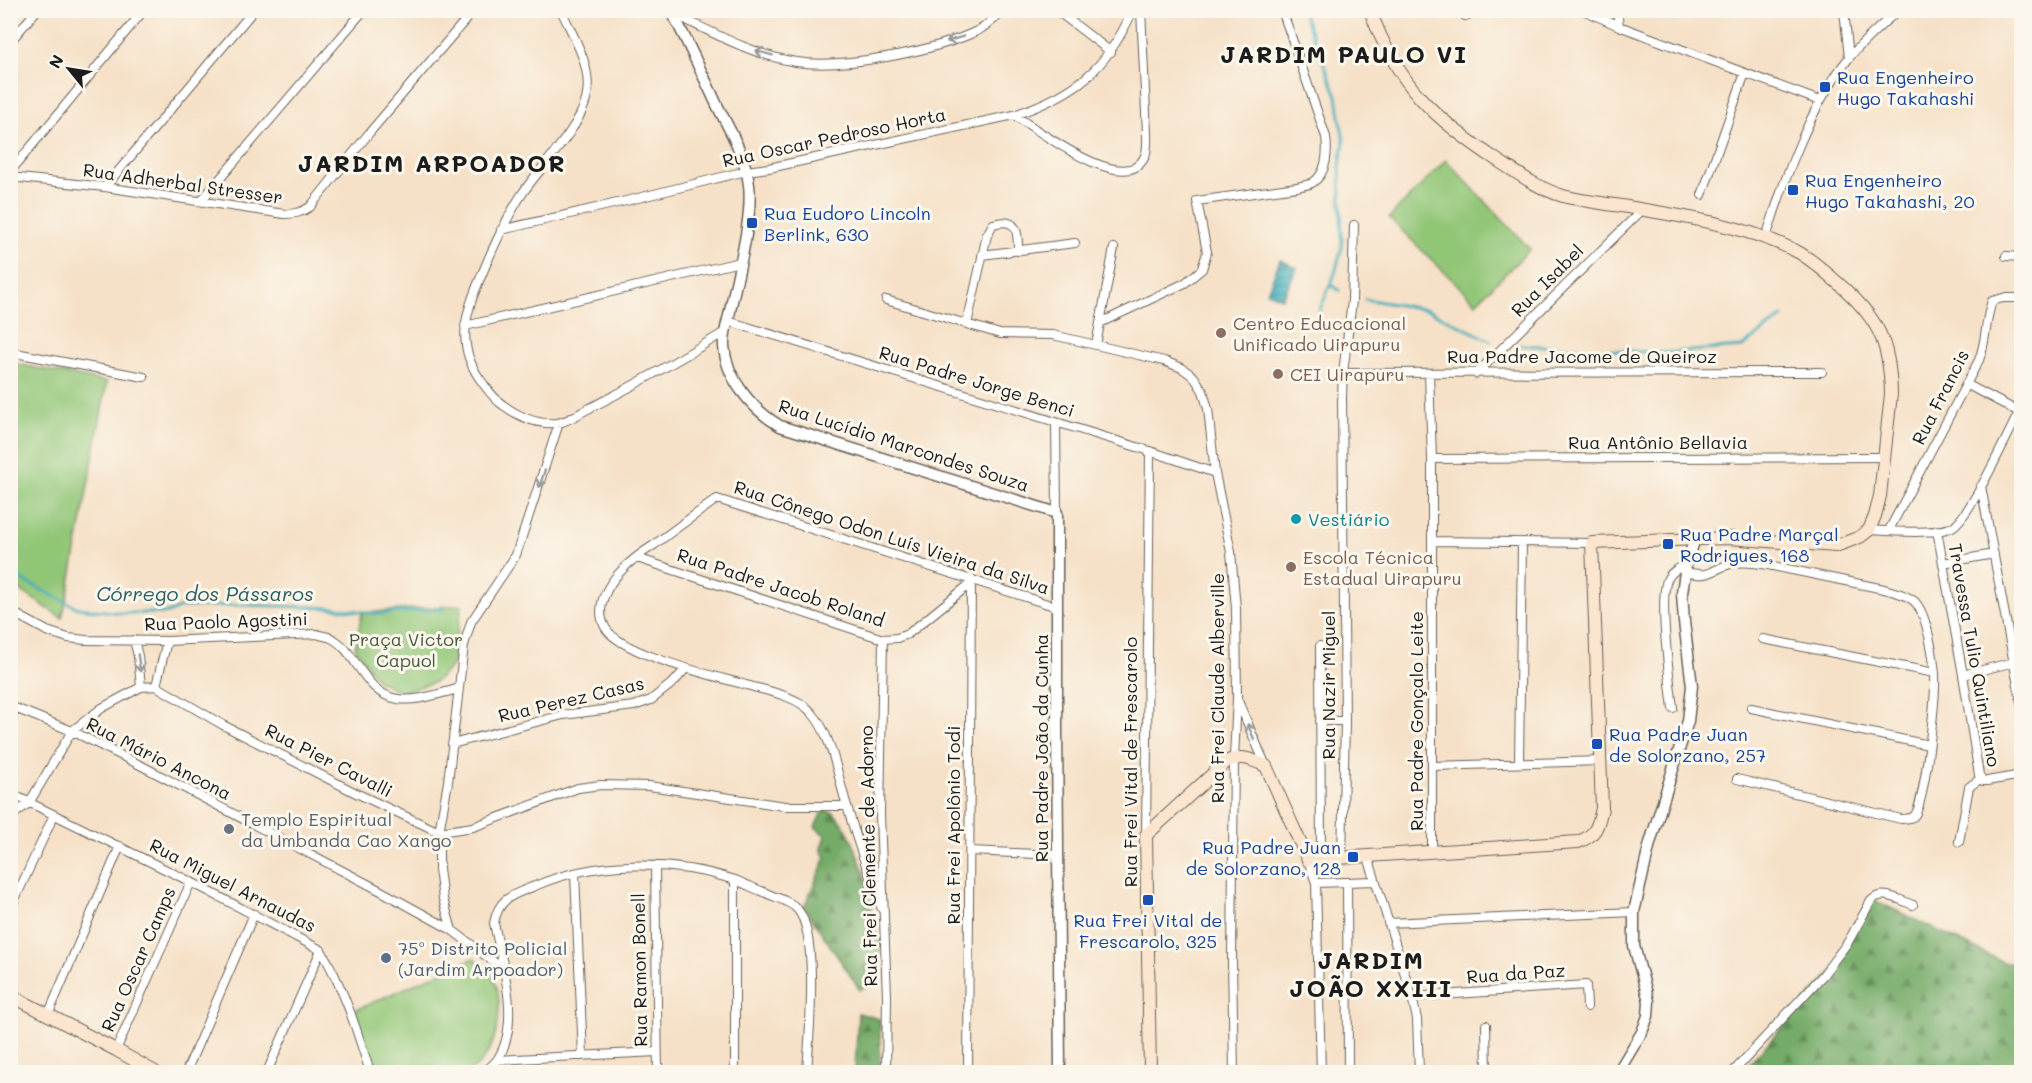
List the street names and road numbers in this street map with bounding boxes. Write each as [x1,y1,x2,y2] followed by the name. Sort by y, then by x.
[720,102,948,172] street label: Rua Oscar Pedroso Horta
[82,157,284,209] street label: Rua Adherbal Stresser
[1506,239,1588,321] street label: Rua Isabel
[876,340,1078,422] street label: Rua Padre Jorge Benci
[1447,344,1717,368] street label: Rua Padre Jacome de Queiroz
[1906,345,1974,449] street label: Rua Francis
[776,393,1032,497] street label: Rua Lucídio Marcondes Souza
[1568,430,1748,454] street label: Rua Antônio Bellavia
[731,475,1053,599] street label: Rua Cônego Odon Luís Vieira da Silva
[1944,541,2007,769] street label: Travessa Tulio Quintiliano
[674,542,888,632] street label: Rua Padre Jacob Roland
[1205,573,1229,803] street label: Rua Frei Claude Alberville
[144,606,308,636] street label: Rua Paolo Agostini
[1316,611,1340,759] street label: Rua Nazir Miguel
[1404,611,1428,831] street label: Rua Padre Gonçalo Leite
[1029,634,1053,862] street label: Rua Padre João da Cunha
[1118,637,1142,887] street label: Rua Frei Vital de Frescarolo
[496,671,646,727] street label: Rua Perez Casas
[82,711,236,805] street label: Rua Mário Ancona
[261,717,397,803] street label: Rua Pier Cavalli
[854,725,882,987] street label: Rua Frei Clemente de Adorno
[941,726,965,924] street label: Rua Frei Apolônio Todi
[146,833,320,937] street label: Rua Miguel Arnaudas
[95,883,181,1035] street label: Rua Oscar Camps
[626,893,652,1047] street label: Rua Ramon Bonell
[1466,958,1566,988] street label: Rua da Paz

